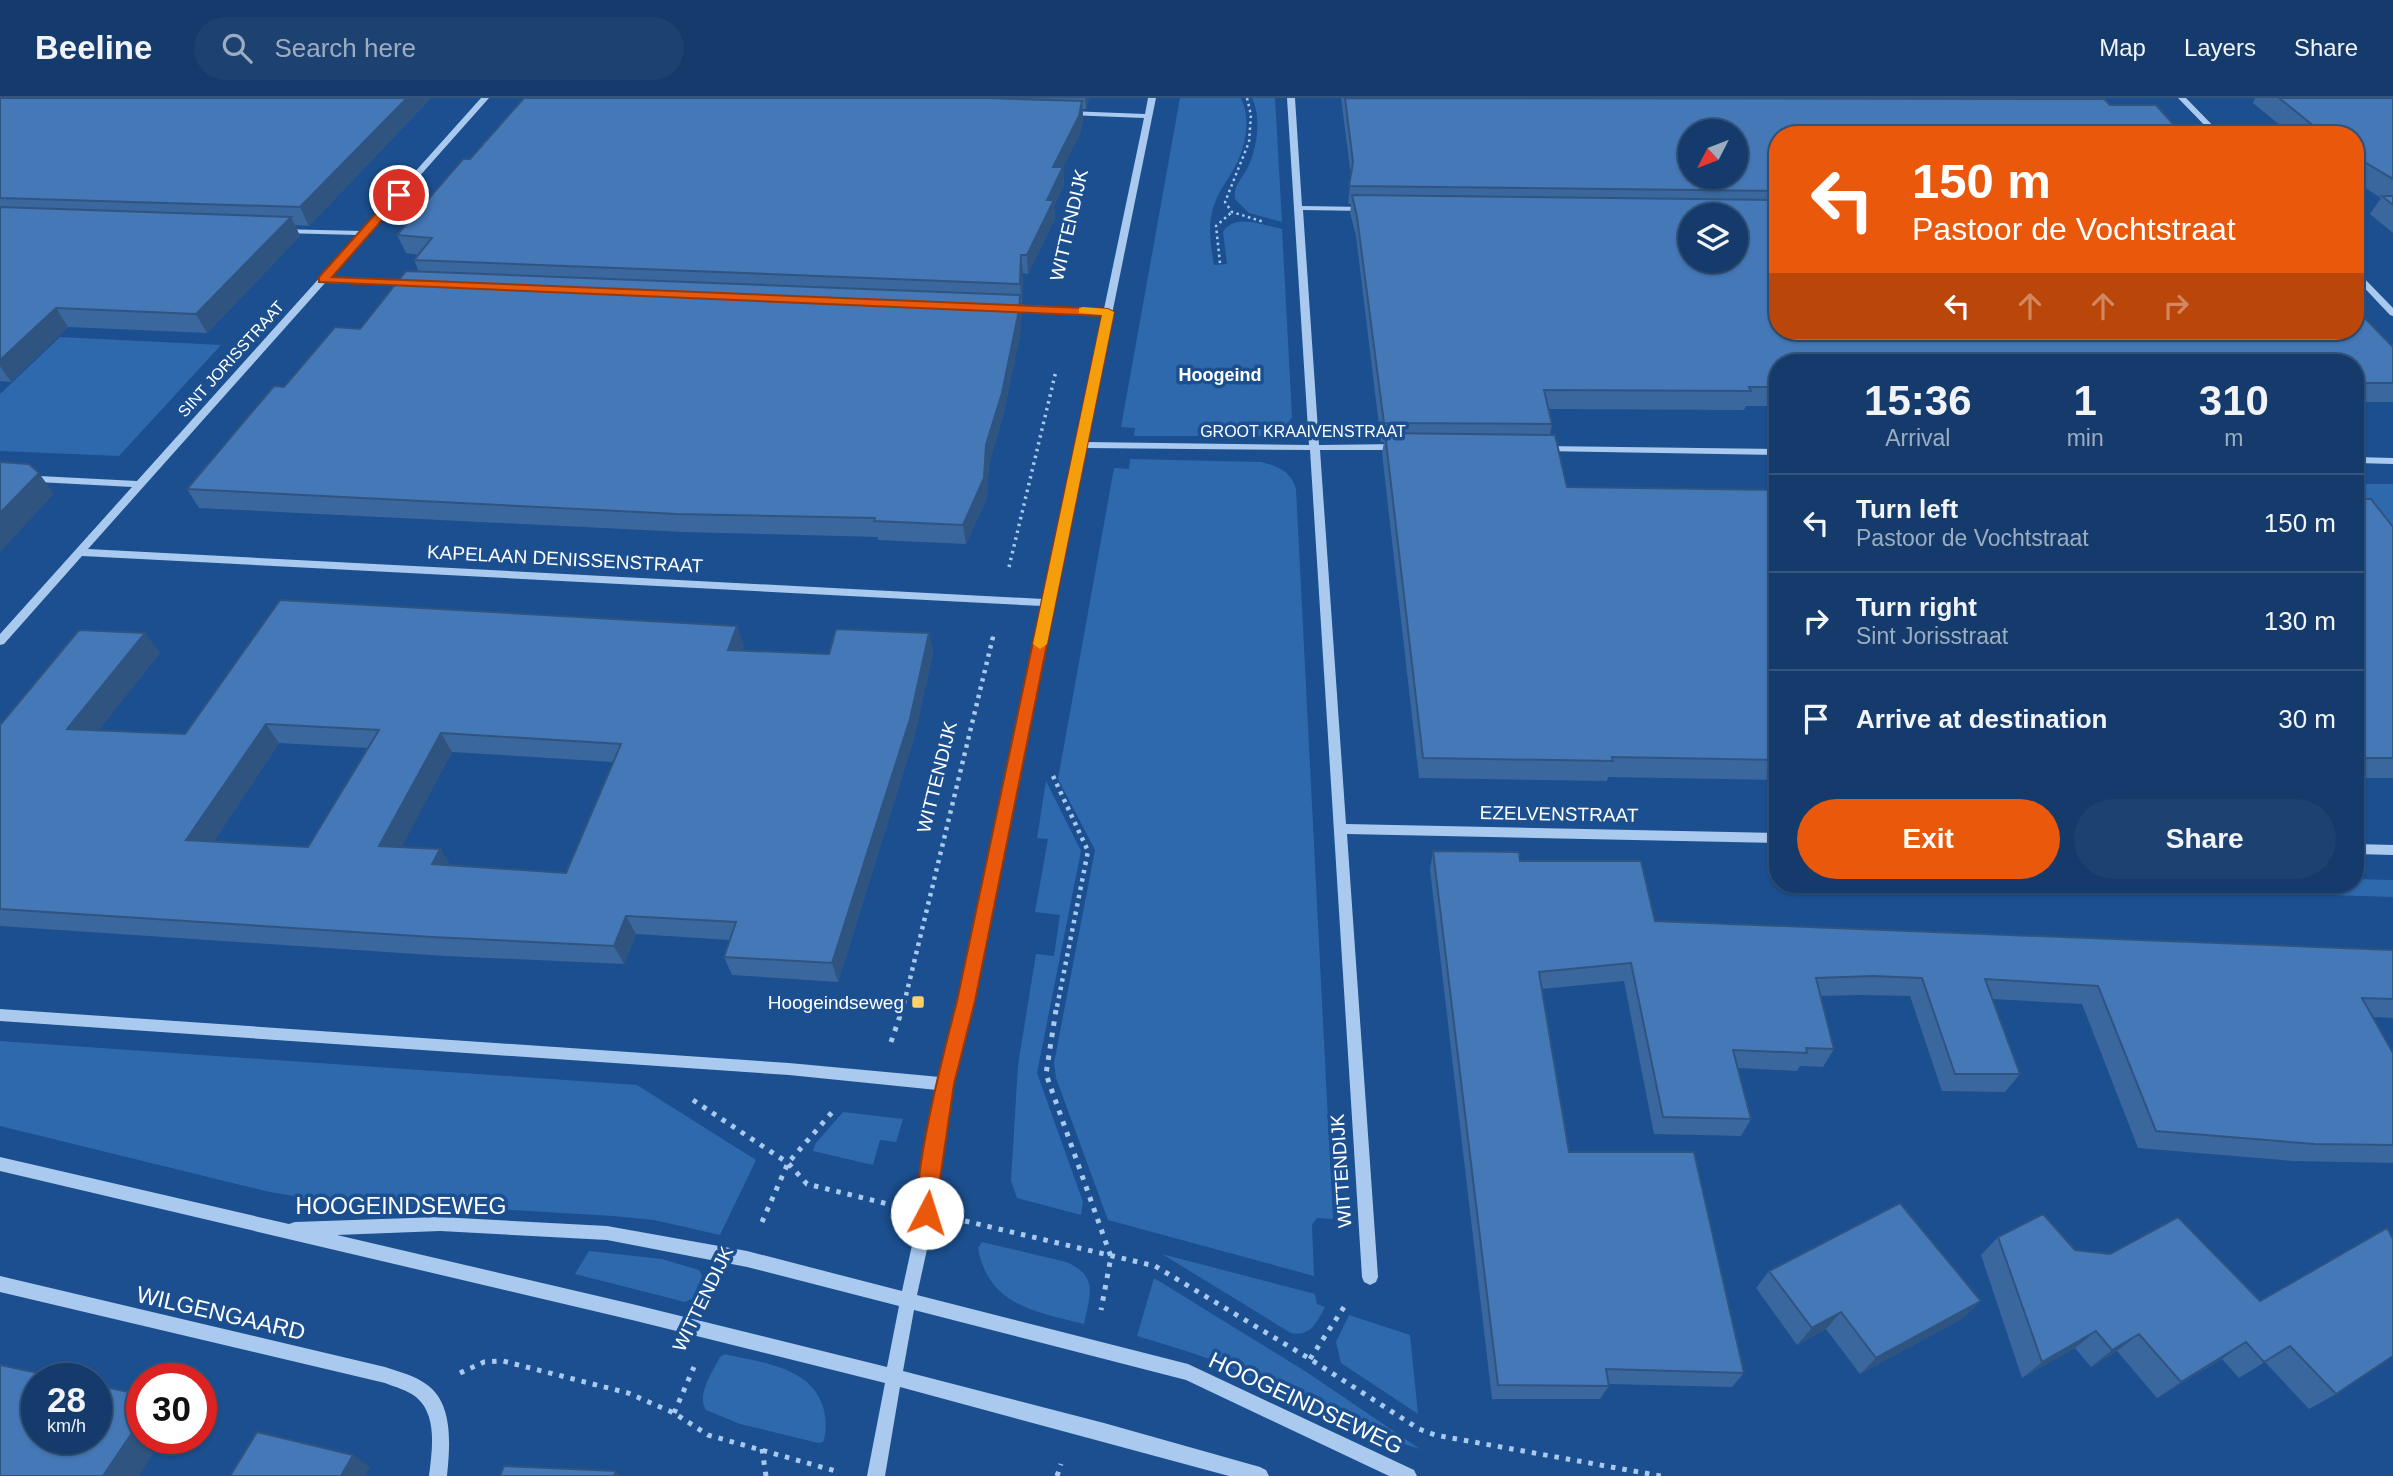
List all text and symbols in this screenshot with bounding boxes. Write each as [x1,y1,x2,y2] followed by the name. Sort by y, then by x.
[194,17,684,80] search box
[35,29,152,66] text: Beeline
[218,29,256,67] icon: search
[274,33,416,63] text: Search here
[2099,34,2146,61] text: Map
[2184,34,2256,61] text: Layers
[2294,34,2358,61] text: Share
[1678,119,1748,189] north arrow
[1678,119,1748,273] map controls
[1797,154,1888,245] icon: left
[1912,154,2051,208] text: 150 m
[369,165,429,225] pin
[1046,167,1092,283] street label: WITTENDIJK
[380,176,418,214] icon: arrive
[1678,203,1748,273] button: layers
[1912,211,2236,247] text: Pastoor de Vochtstraat
[1938,287,1976,325] icon: left
[2011,287,2049,325] icon: ahead
[2084,287,2122,325] icon: ahead
[2157,287,2195,325] icon: right
[175,298,288,420] street label: SINT JORISSTRAAT
[1179,365,1262,385] district label: Hoogeind
[1864,377,1972,424] text: 15:36
[2073,377,2097,424] text: 1
[2199,377,2269,424] text: 310
[1200,423,1406,440] street label: GROOT KRAAIVENSTRAAT
[1885,425,1950,451] text: Arrival
[2067,425,2104,451] text: min
[2224,425,2243,451] text: m
[1856,494,1958,524] text: Turn left
[1797,504,1835,542] icon: left
[2264,508,2336,538] text: 150 m
[1856,525,2089,551] text: Pastoor de Vochtstraat
[426,541,704,577] street label: KAPELAAN DENISSENSTRAAT
[1856,592,1977,622] text: Turn right
[1797,602,1835,640] icon: right
[2264,606,2336,636] text: 130 m
[1856,623,2008,649] text: Sint Jorisstraat
[1797,700,1835,738] icon: arrive
[1856,704,2107,734] text: Arrive at destination
[2278,704,2336,734] text: 30 m
[913,719,961,835] street label: WITTENDIJK
[1797,799,2060,879] button: Exit
[2074,799,2336,879] button: Share
[1479,802,1639,826] street label: EZELVENSTRAAT
[768,992,904,1013] place label: Hoogeindseweg
[910,994,926,1010] marker: Hoogeindseweg
[1327,1113,1355,1229] street label: WITTENDIJK
[890,1176,964,1250] position arrow
[296,1193,506,1219] street label: HOOGEINDSEWEG
[669,1243,738,1355] street label: WITTENDIJK
[134,1281,308,1345] street label: WILGENGAARD
[1205,1347,1407,1459] street label: HOOGEINDSEWEG
[126,1363,217,1454] speed limit sign: 30
[47,1380,86,1419] text: 28
[47,1416,86,1436] text: km/h

